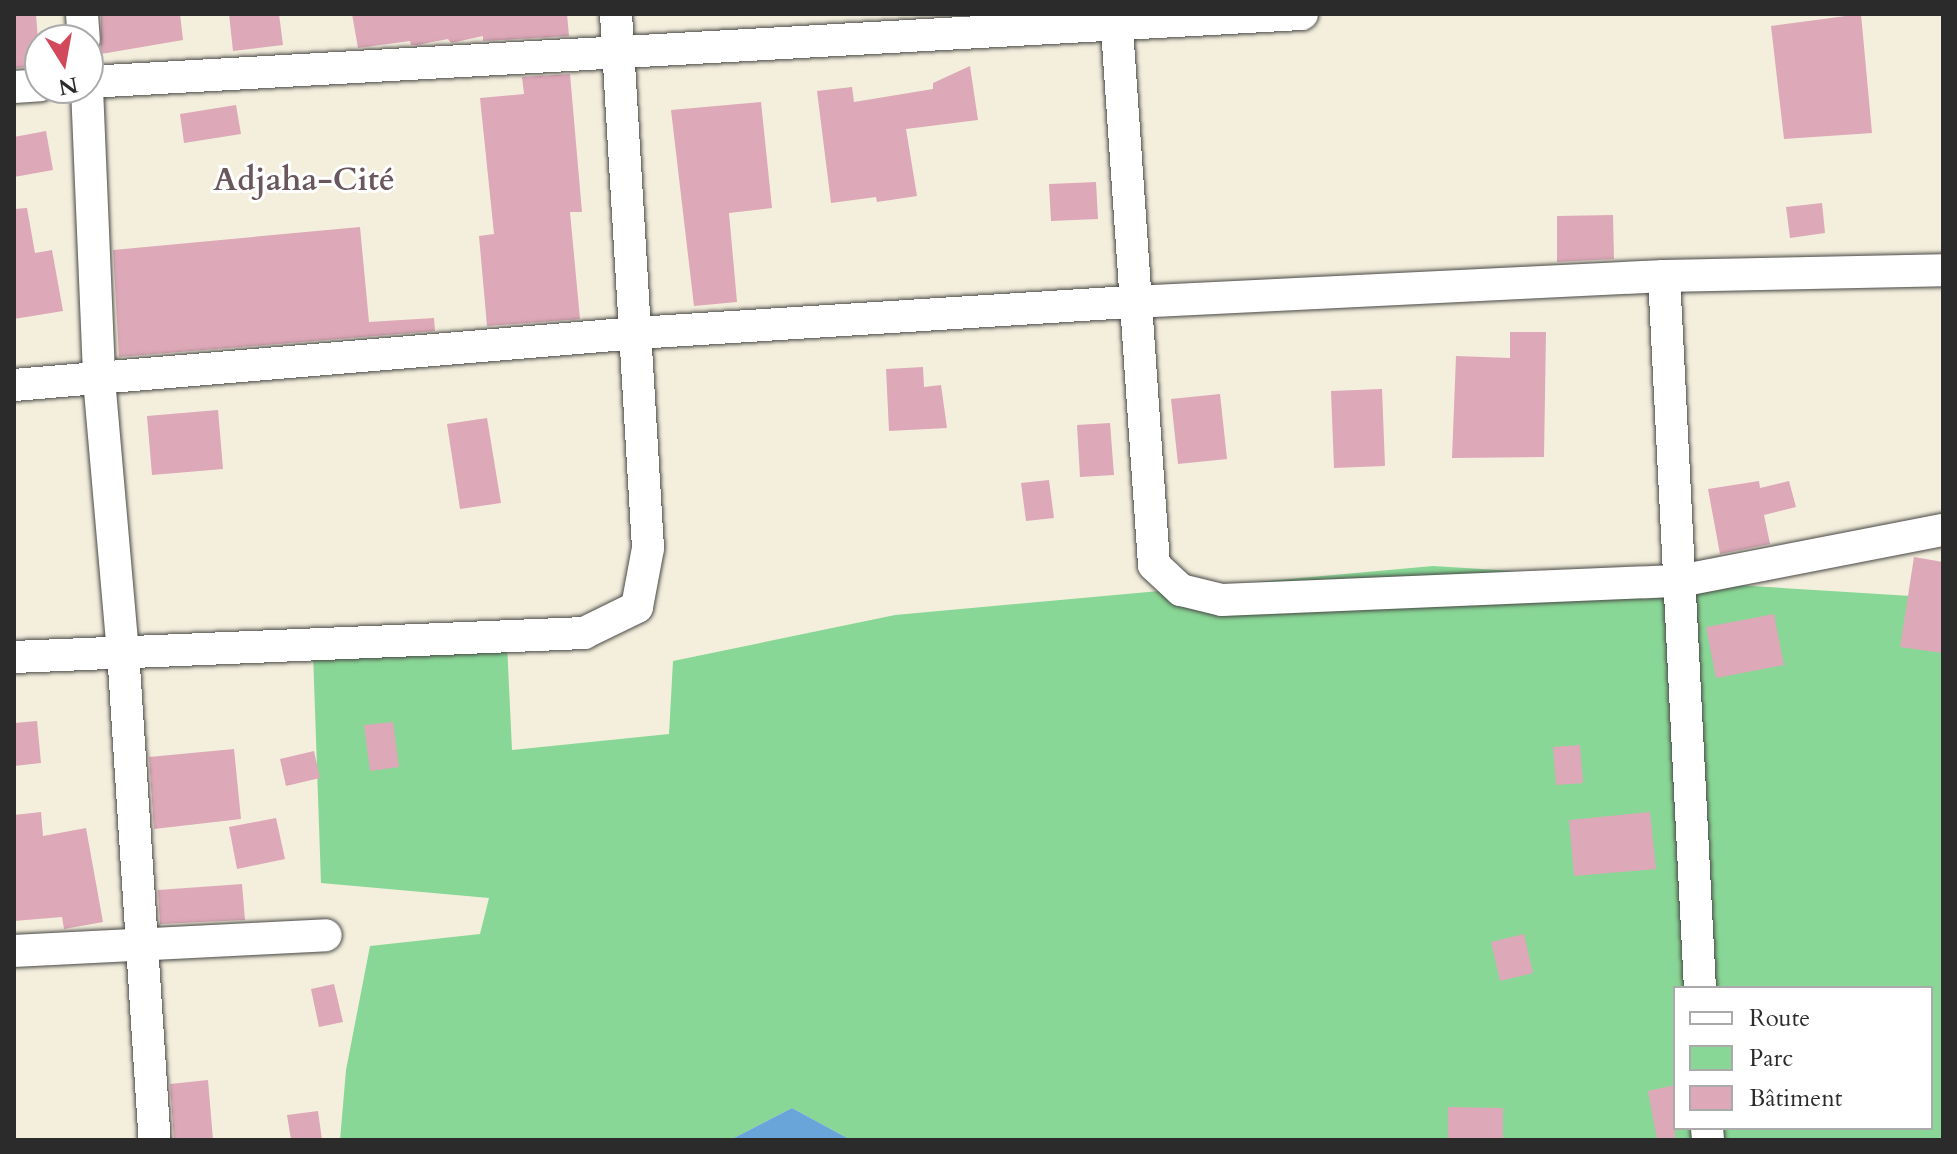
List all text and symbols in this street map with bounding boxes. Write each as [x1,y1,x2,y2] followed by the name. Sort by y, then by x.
[24,24,104,104] north arrow
[56,69,80,102] text: N
[213,161,395,199] district label: Adjaha-Cité
[1673,986,1933,1130] legend
[1749,1002,1810,1035] text: Route
[1749,1042,1793,1075] text: Parc
[1749,1082,1842,1115] text: Bâtiment

